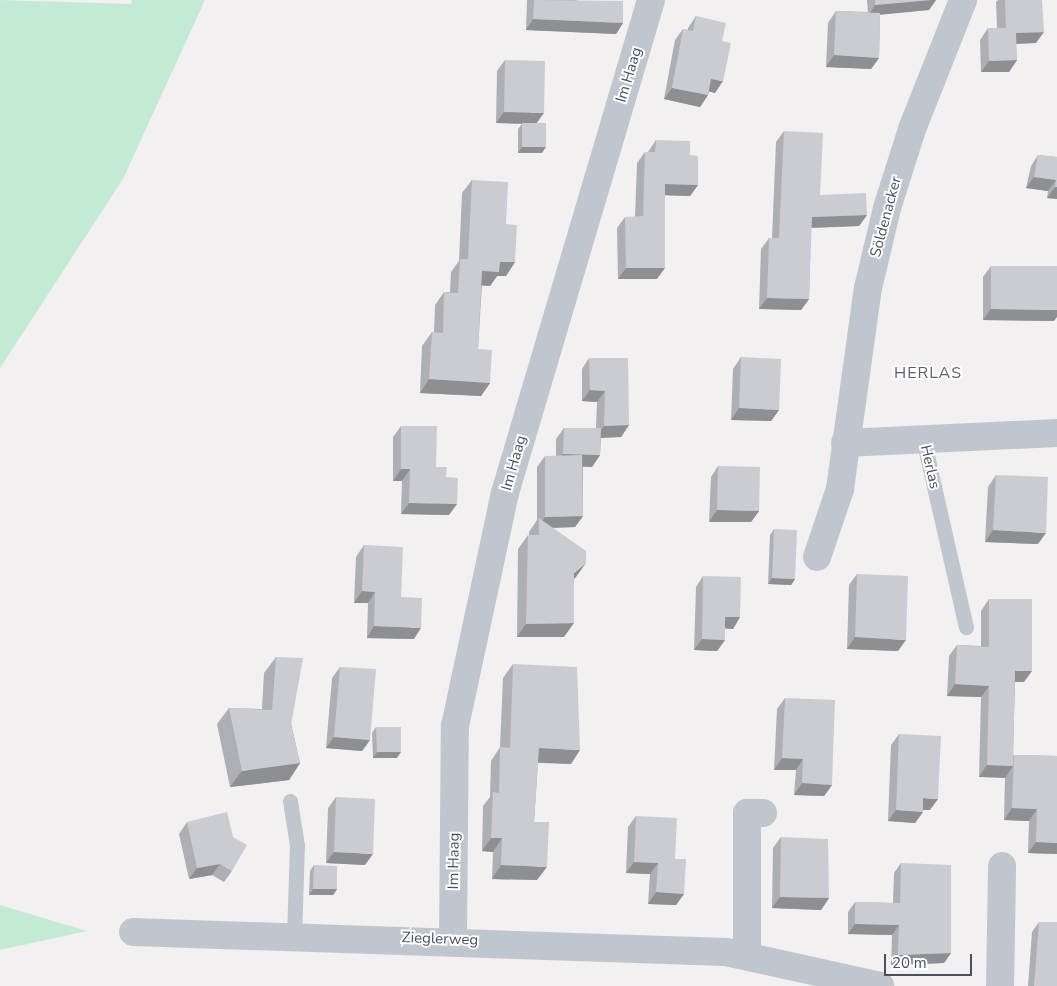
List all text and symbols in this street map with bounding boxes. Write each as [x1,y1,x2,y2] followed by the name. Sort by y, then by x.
[612,45,646,105] street label: Im Haag
[867,175,905,259] street label: Söldenacker
[893,363,963,383] district label: HERLAS
[498,433,530,493] street label: Im Haag
[916,443,944,491] street label: Herlas
[445,833,463,889] street label: Im Haag
[401,929,479,949] street label: Zieglerweg
[887,944,974,976] scale bar
[892,953,927,973] text: 20 m

